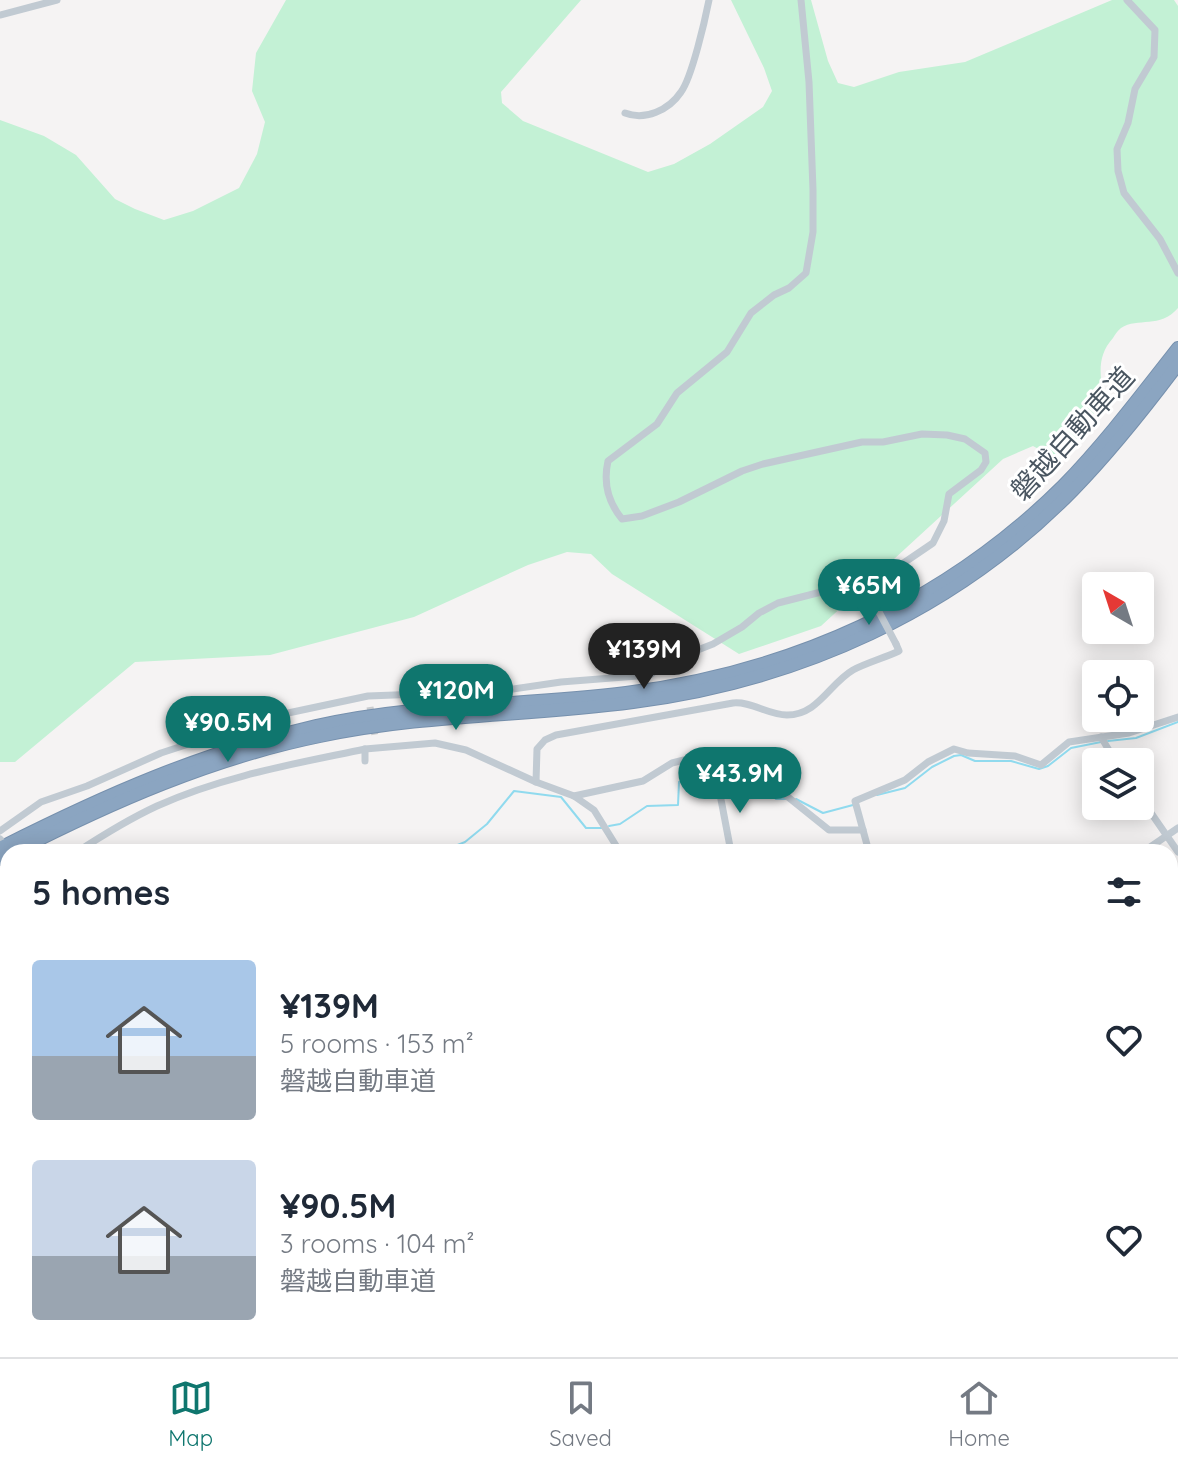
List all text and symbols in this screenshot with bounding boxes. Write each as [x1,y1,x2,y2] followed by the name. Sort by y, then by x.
[1003,359,1141,507] street label: 磐越自動車道
[822,559,916,627] pin: ¥65M
[836,568,902,601] text: ¥65M
[1082,572,1154,644] north arrow
[1082,572,1154,820] map controls
[588,623,700,691] pin: ¥139M
[606,632,682,665] text: ¥139M
[1082,660,1154,732] button: locate
[400,664,512,732] pin: ¥120M
[417,673,495,706] text: ¥120M
[163,696,293,764] pin: ¥90.5M
[184,705,272,738] text: ¥90.5M
[675,747,805,815] pin: ¥43.9M
[1082,748,1154,820] button: layers
[696,756,784,789] text: ¥43.9M
[1102,870,1146,914] icon: filters
[32,871,170,914] text: 5 homes
[280,984,379,1027] text: ¥139M
[96,992,192,1088] icon: home
[1102,1018,1146,1062] icon: heart
[280,1027,474,1060] text: 5 rooms · 153 m²
[280,1064,436,1097] text: 磐越自動車道
[280,1184,396,1227] text: ¥90.5M
[96,1192,192,1288] icon: home
[1102,1218,1146,1262] icon: heart
[280,1227,475,1260] text: 3 rooms · 104 m²
[280,1264,436,1297] text: 磐越自動車道
[168,1376,213,1452] tab: Map
[549,1376,612,1452] tab: Saved
[948,1376,1010,1452] tab: Home

